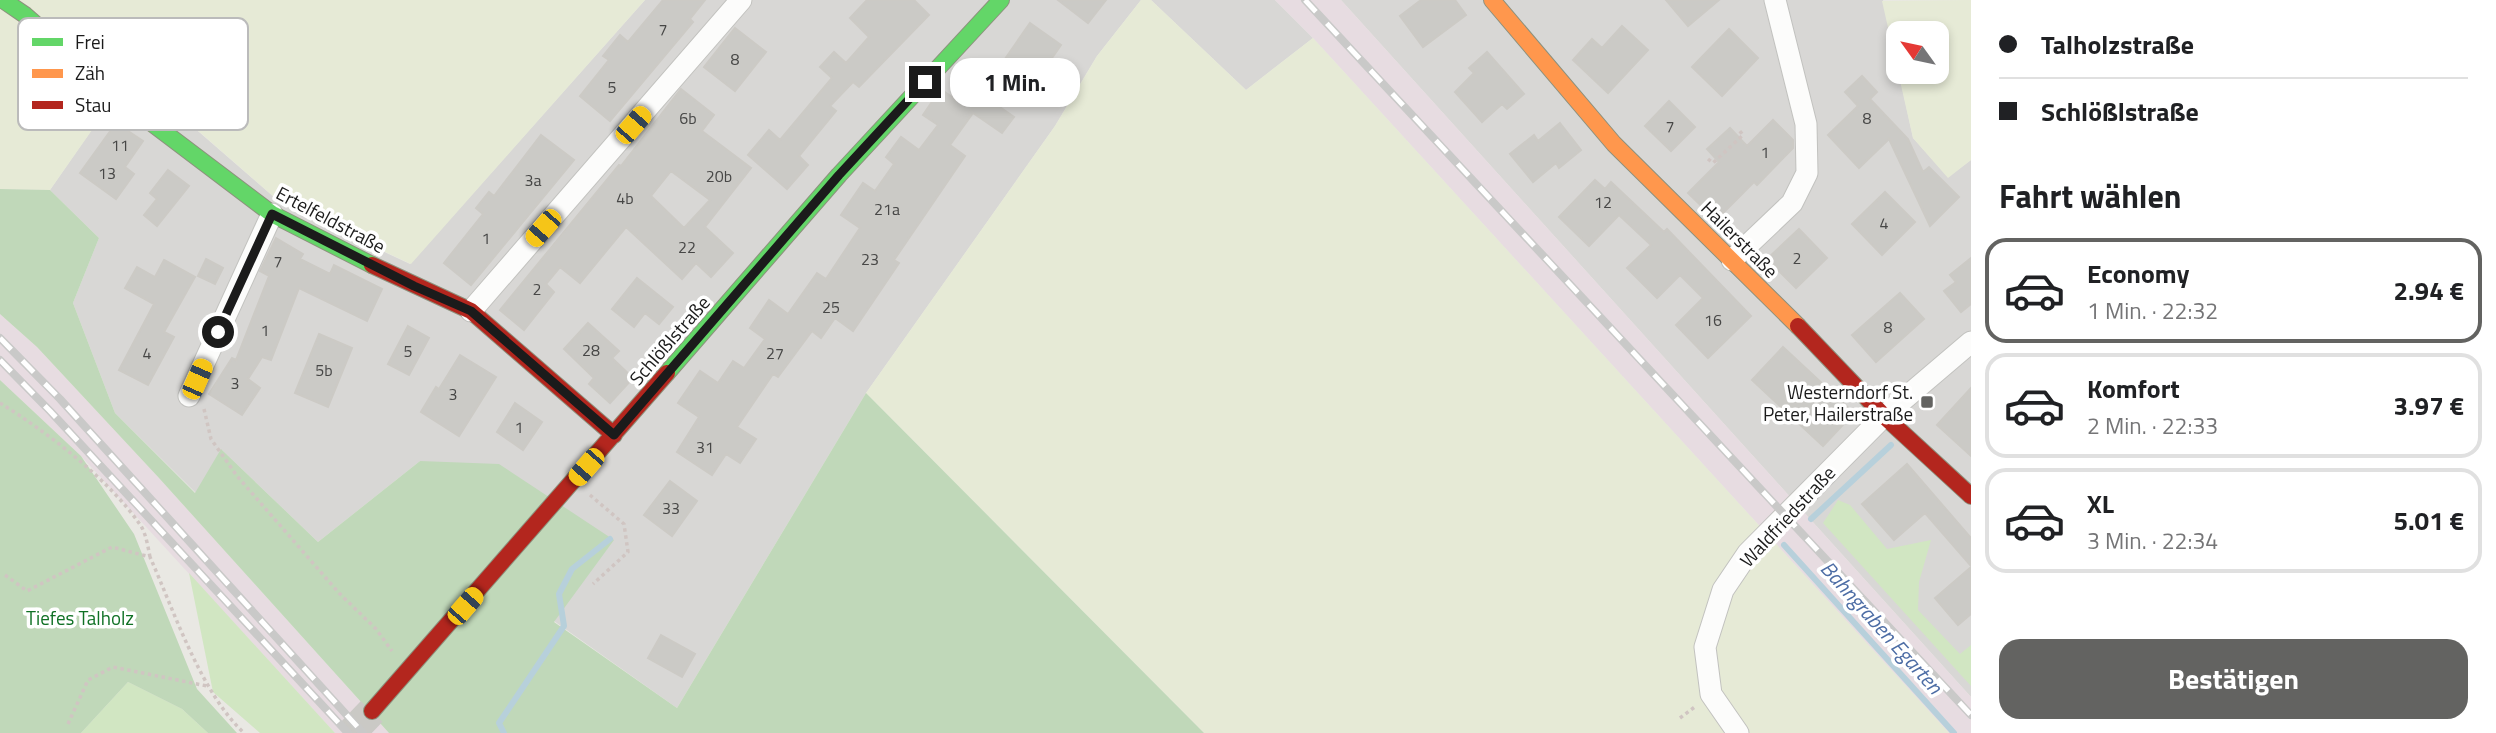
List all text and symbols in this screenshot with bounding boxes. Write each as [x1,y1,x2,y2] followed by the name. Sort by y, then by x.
[659,17,667,41] house number: 7
[18,18,248,130] legend
[1886,21,1950,84] north arrow
[1886,21,1949,84] map controls
[2041,25,2194,64] text: Talholzstraße
[75,27,105,56] text: Frei
[731,47,740,71] house number: 8
[950,57,1079,106] callout: 1 Min.
[75,58,105,87] text: Zäh
[984,65,1046,100] text: 1 Min.
[909,66,941,98] route end
[608,75,617,99] house number: 5
[75,90,111,119] text: Stau
[2041,92,2199,131] text: Schlößlstraße
[612,102,655,148] car
[679,106,697,130] house number: 6b
[1863,106,1872,130] house number: 8
[1666,114,1674,138] house number: 7
[111,133,129,157] house number: 11
[1761,140,1769,164] house number: 1
[98,161,116,185] house number: 13
[706,164,732,188] house number: 20b
[525,168,541,192] house number: 3a
[1999,172,2182,220] text: Fahrt wählen
[271,178,391,260] street label: Ertelfeldstraße
[616,186,634,210] house number: 4b
[1594,190,1612,214] house number: 12
[1695,194,1785,284] street label: Hailerstraße
[874,197,900,221] house number: 21a
[522,205,565,251] car
[1880,211,1889,235] house number: 4
[482,226,490,250] house number: 1
[678,235,696,259] house number: 22
[1793,246,1801,270] house number: 2
[861,247,879,271] house number: 23
[274,249,282,273] house number: 7
[2087,254,2189,293] text: Economy
[2003,259,2066,322] icon: car
[2393,271,2464,310] text: 2.94 €
[533,277,541,301] house number: 2
[622,289,716,391] street label: Schlößlstraße
[2087,293,2218,328] text: 1 Min. · 22:32
[822,295,840,319] house number: 25
[1704,308,1722,332] house number: 16
[1884,315,1893,339] house number: 8
[202,316,234,348] route start
[261,318,269,342] house number: 1
[582,338,600,362] house number: 28
[404,339,413,363] house number: 5
[143,341,152,365] house number: 4
[766,341,784,365] house number: 27
[179,356,216,402] car
[315,358,333,382] house number: 5b
[2087,369,2180,408] text: Komfort
[231,371,239,395] house number: 3
[2003,374,2066,437] icon: car
[1763,377,1913,428] place label: Westerndorf St. Peter, Hailerstraße
[449,382,457,406] house number: 3
[2393,386,2464,425] text: 3.97 €
[1919,394,1935,410] marker: Westerndorf St. Peter, Hailerstraße
[2087,408,2218,443] text: 2 Min. · 22:33
[515,415,523,439] house number: 1
[696,435,714,459] house number: 31
[565,444,608,490] car
[1732,459,1842,573] street label: Waldfriedstraße
[2087,484,2114,523] text: XL
[2003,489,2066,552] icon: car
[662,496,680,520] house number: 33
[2393,501,2464,540] text: 5.01 €
[2087,523,2218,558] text: 3 Min. · 22:34
[1813,553,1951,701] water label: Bahngraben Egarten
[444,583,487,629] car
[26,603,134,632] park label: Tiefes Talholz
[1999,639,2468,719] button: Bestätigen

